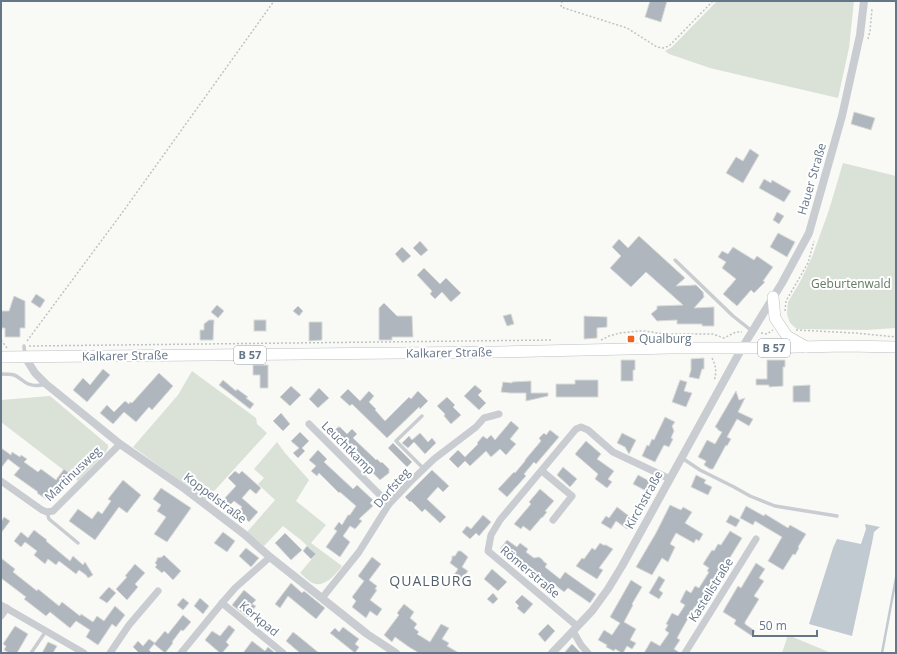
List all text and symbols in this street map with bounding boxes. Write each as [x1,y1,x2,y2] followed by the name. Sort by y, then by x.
[793,141,830,217] street label: Hauer Straße
[811,275,891,292] park label: Geburtenwald
[639,330,692,347] place label: Qualburg
[626,334,636,344] marker: Qualburg
[758,339,790,357] road number: B 57
[406,343,493,362] street label: Kalkarer Straße
[82,346,169,365] street label: Kalkarer Straße
[234,346,266,364] road number: B 57
[318,417,379,478] street label: Leuchtkamp
[41,442,105,505] street label: Martinusweg
[369,464,414,511] street label: Dorfsteg
[621,467,667,532] street label: Kirchstraße
[180,468,250,527] street label: Koppelstraße
[497,542,564,602] street label: Römerstraße
[684,554,737,625] street label: Kastellstraße
[389,571,473,590] district label: QUALBURG
[236,597,283,640] street label: Kerkpad
[753,612,817,638] scale bar
[759,617,787,634] text: 50 m

